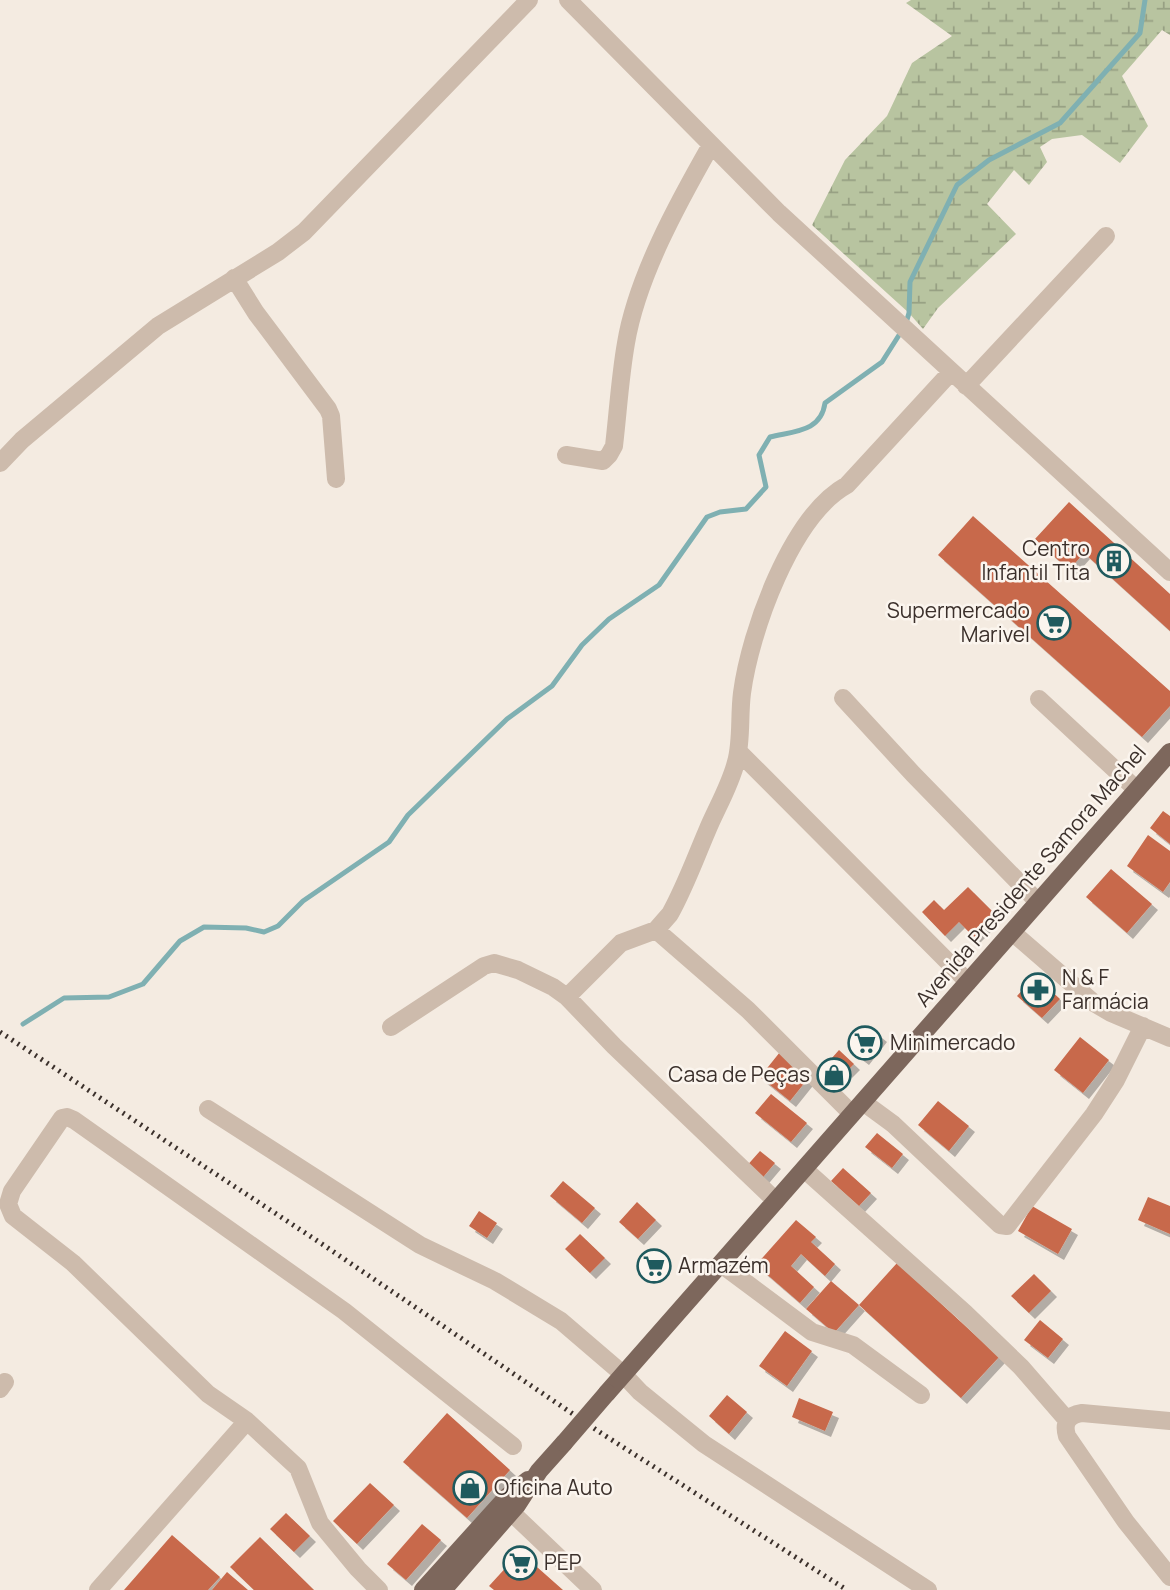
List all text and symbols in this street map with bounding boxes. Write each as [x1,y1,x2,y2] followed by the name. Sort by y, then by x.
[981,534,1090,586] place label: Centro Infantil Tita
[1095,542,1133,580] building icon: Centro Infantil Tita
[887,596,1030,648] place label: Supermercado Marivel
[1035,604,1073,642] supermarket icon: Supermercado Marivel
[909,738,1152,1012] street label: Avenida Presidente Samora Machel
[1062,963,1149,1015] place label: N & F Farmácia
[1019,971,1057,1009] pharmacy icon: N & F Farmácia
[846,1024,884,1062] supermarket icon: Minimercado
[890,1028,1015,1056] place label: Minimercado
[815,1056,853,1094] shop icon: Casa de Peças
[668,1060,810,1088] place label: Casa de Peças
[635,1247,673,1285] supermarket icon: Armazém
[678,1251,769,1279] place label: Armazém
[451,1469,489,1507] shop icon: Oficina Auto
[494,1473,613,1501] place label: Oficina Auto
[501,1544,539,1582] supermarket icon: PEP
[544,1548,582,1576] place label: PEP

